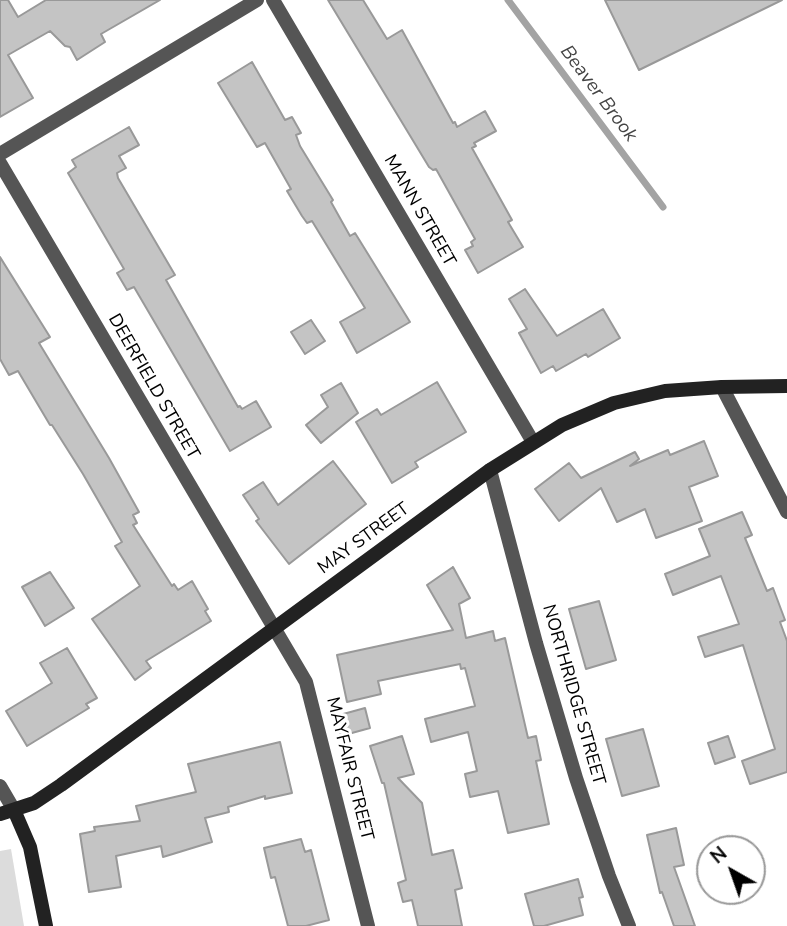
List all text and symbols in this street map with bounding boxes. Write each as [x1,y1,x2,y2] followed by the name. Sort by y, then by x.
[554,41,642,147] water label: Beaver Brook
[378,151,460,271] street label: MANN STREET
[103,310,203,464] street label: DEERFIELD STREET
[314,499,414,579] street label: MAY STREET
[537,602,609,788] street label: NORTHRIDGE STREET
[321,695,377,843] street label: MAYFAIR STREET
[696,835,766,905] north arrow
[705,841,733,870] text: N

